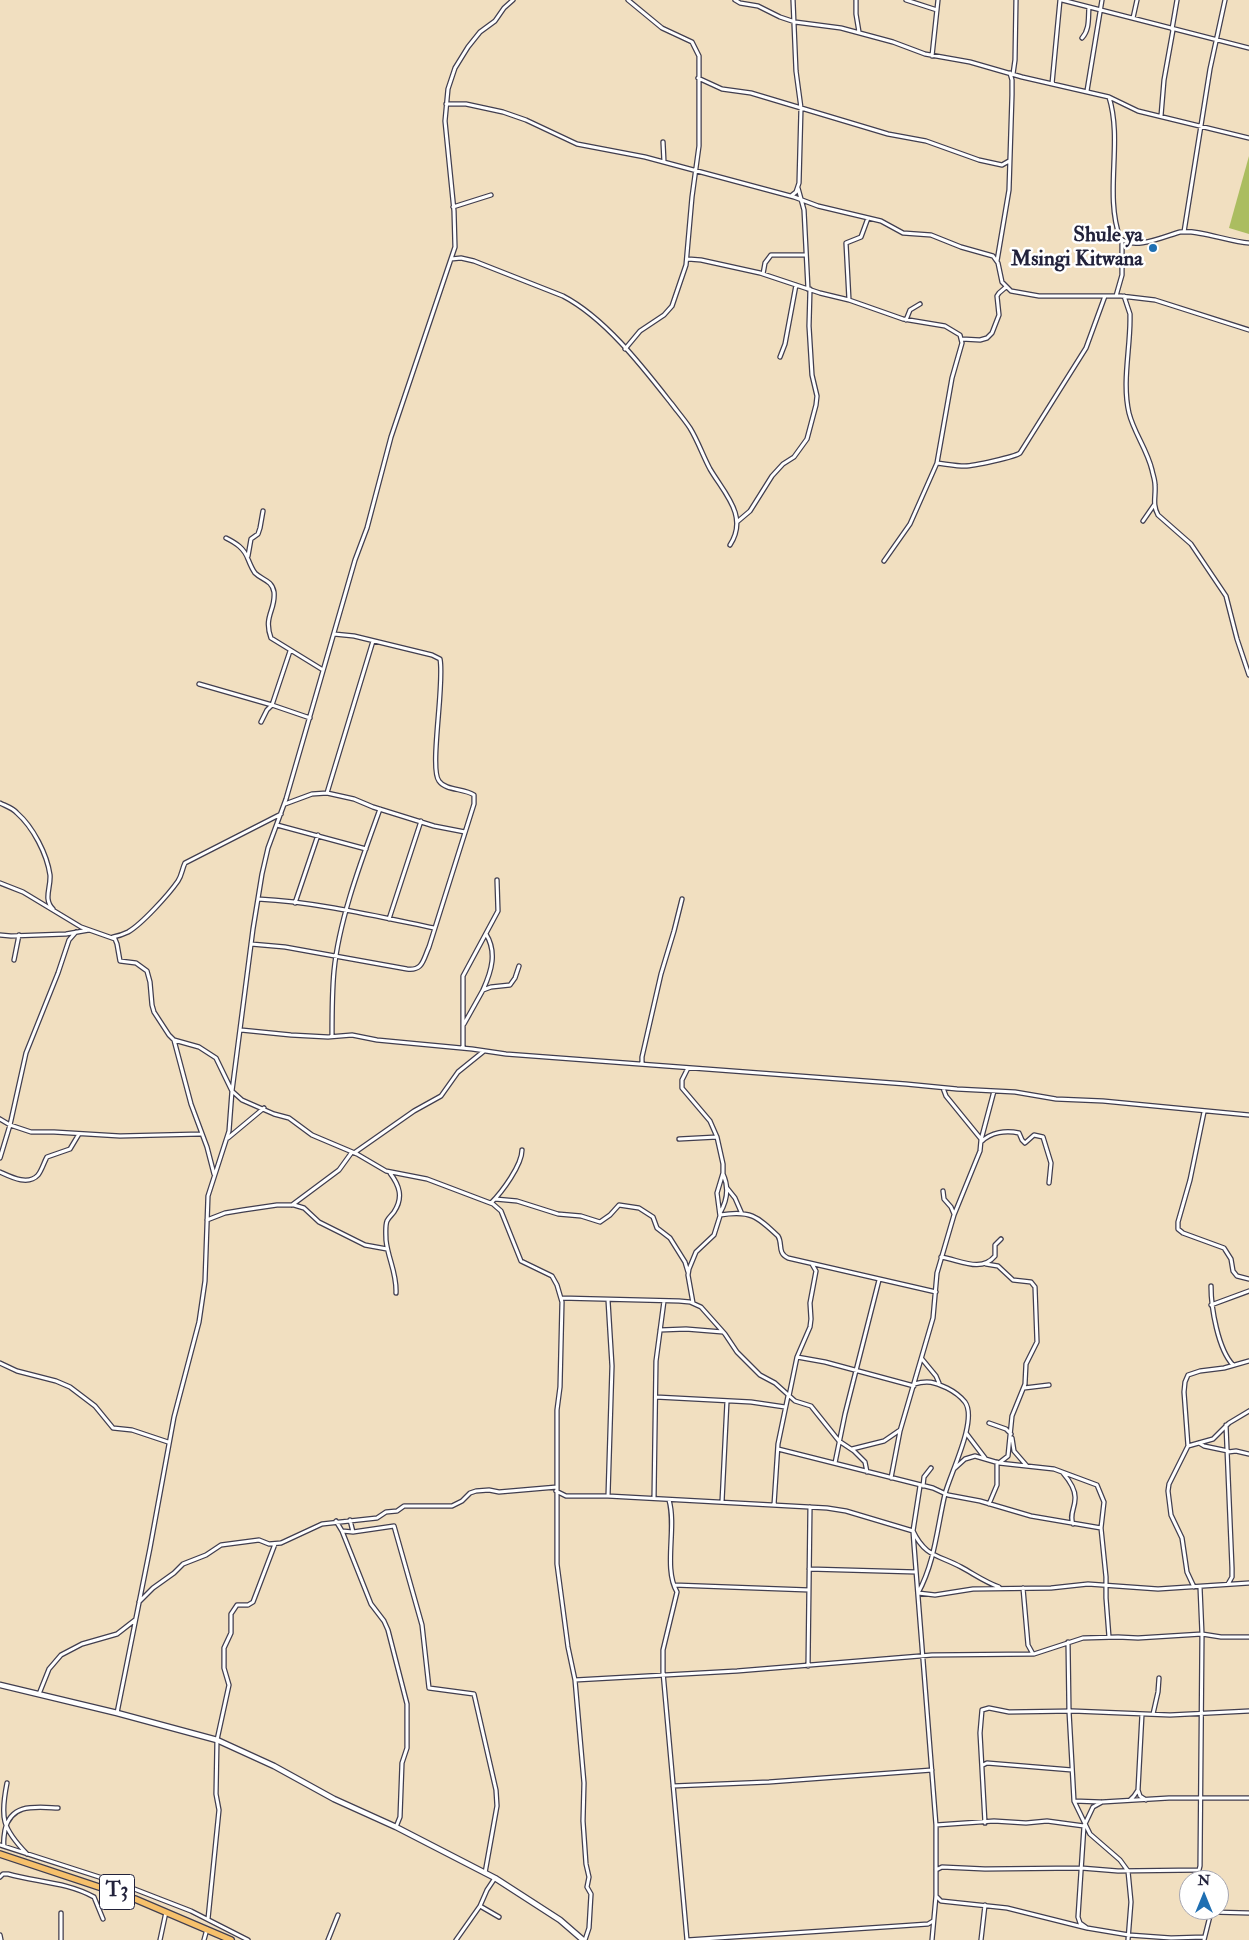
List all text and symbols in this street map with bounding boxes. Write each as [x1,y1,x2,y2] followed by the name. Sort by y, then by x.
[1011,223,1143,273] place label: Shule ya Msingi Kitwana
[1147,242,1159,254] marker: Shule ya Msingi Kitwana
[1179,1870,1229,1920] north arrow
[1198,1872,1210,1889] text: N
[100,1874,134,1910] road number: T3

